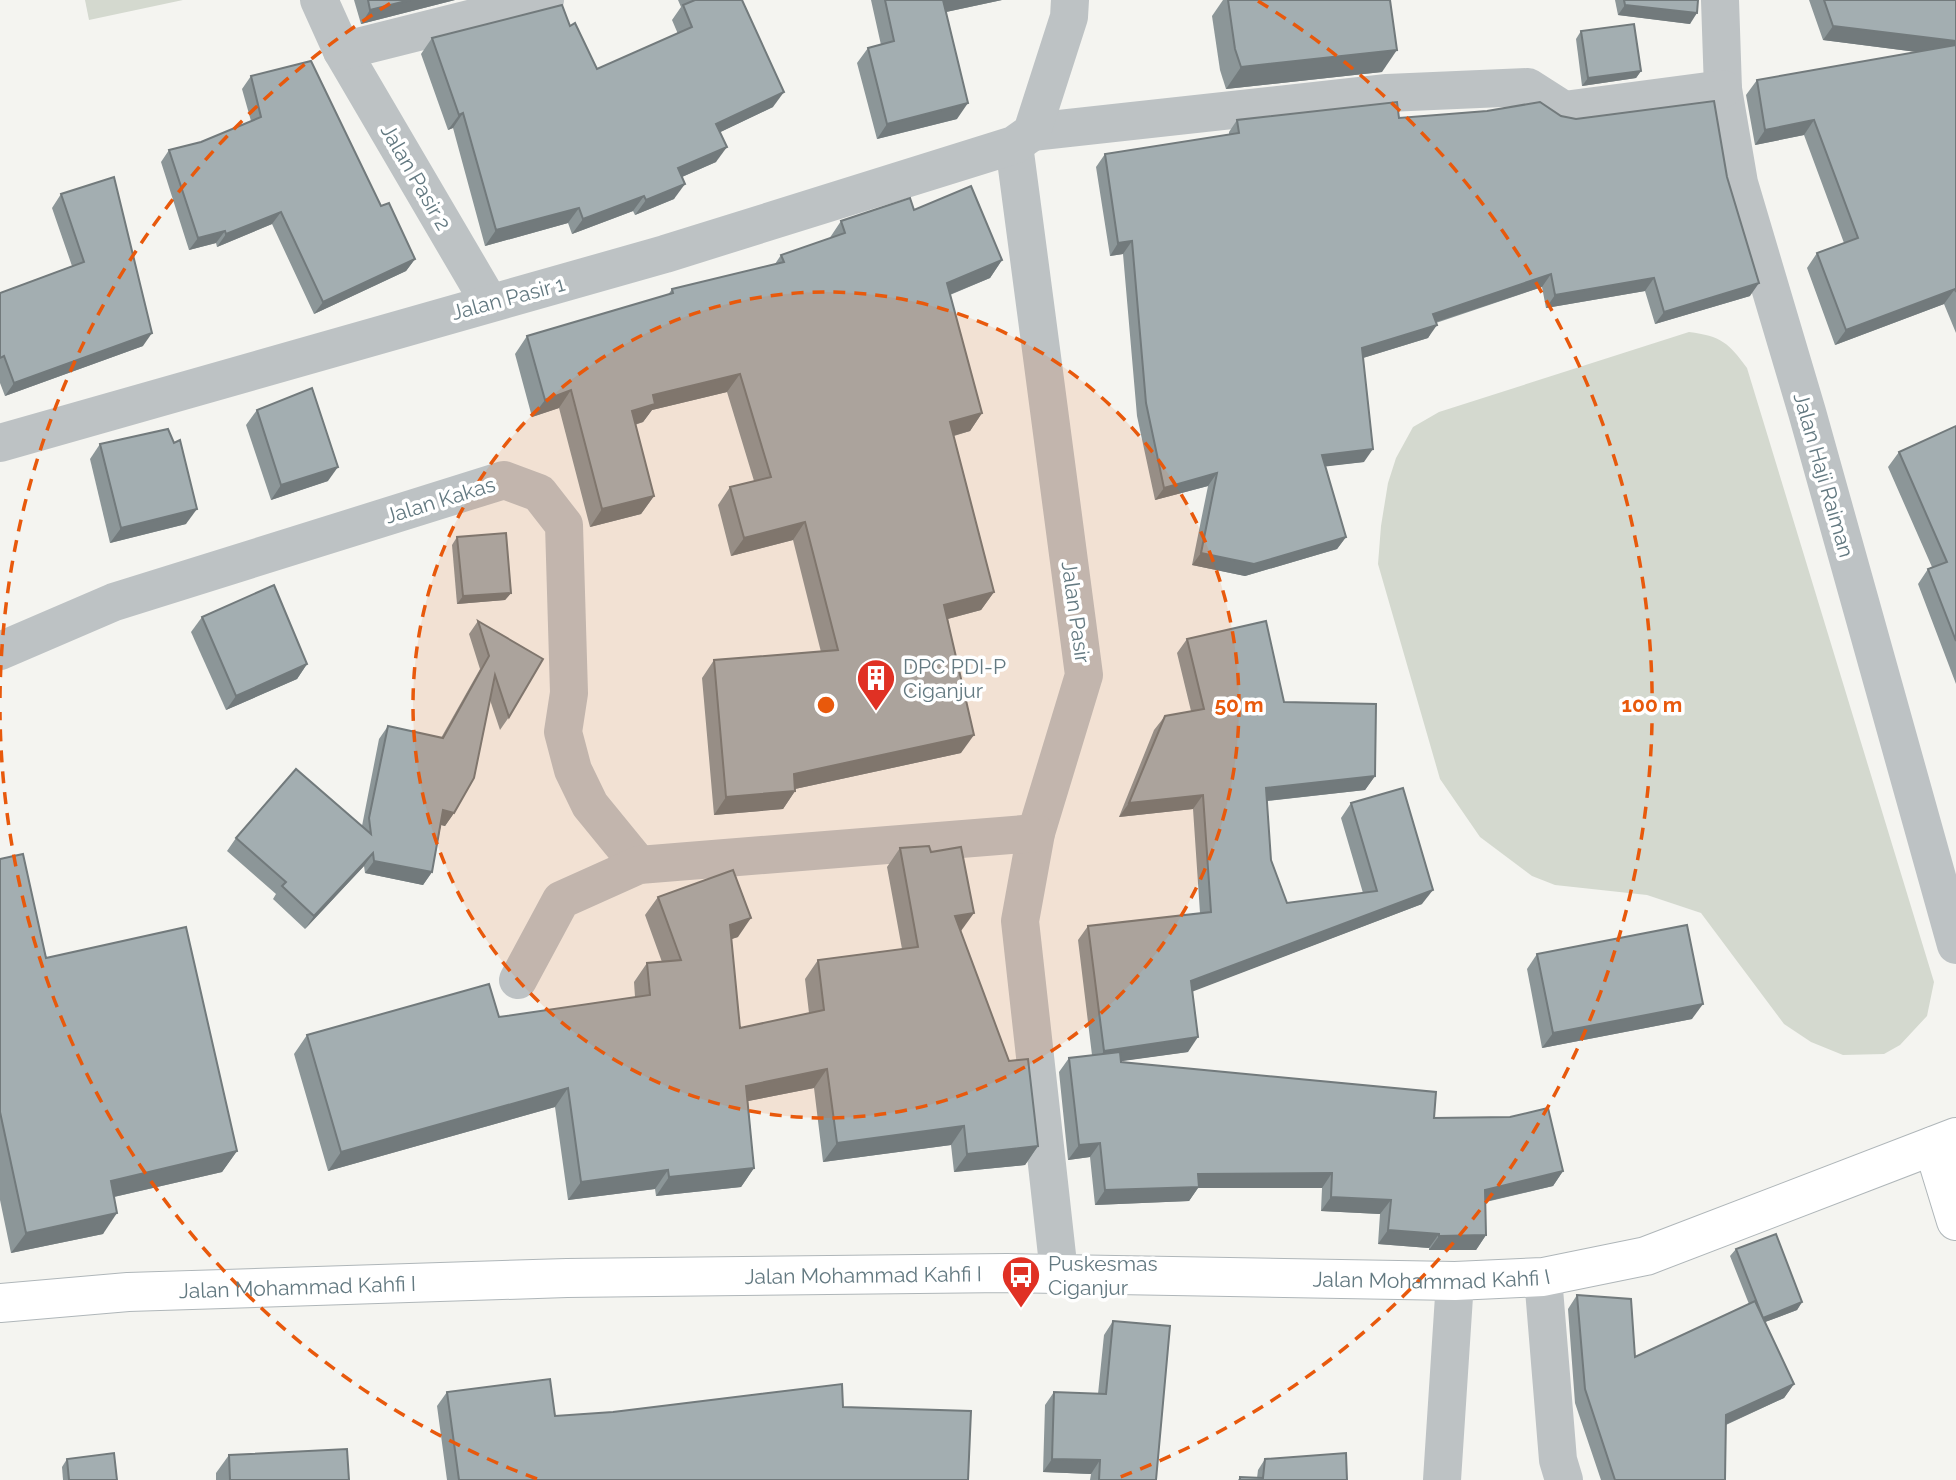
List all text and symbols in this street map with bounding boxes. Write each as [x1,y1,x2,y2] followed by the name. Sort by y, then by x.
[376,119,456,235] street label: Jalan Pasir 2
[449,271,567,325] street label: Jalan Pasir 1
[1789,390,1859,560] street label: Jalan Haji Raiman
[382,471,498,529] street label: Jalan Kakas
[1056,559,1096,665] street label: Jalan Pasir
[903,654,1006,703] place label: DPC PDI-P Ciganjur
[855,657,897,712] building icon: DPC PDI-P Ciganjur
[1214,692,1264,717] text: 50 m
[1622,692,1682,717] text: 100 m
[814,693,838,717] centre of rings
[1048,1251,1158,1300] place label: Puskesmas Ciganjur
[1000,1254,1042,1309] bus stop icon: Puskesmas Ciganjur
[744,1261,982,1288] street label: Jalan Mohammad Kahfi I
[1312,1263,1552,1294] street label: Jalan Mohammad Kahfi I
[178,1270,416,1303] street label: Jalan Mohammad Kahfi I

